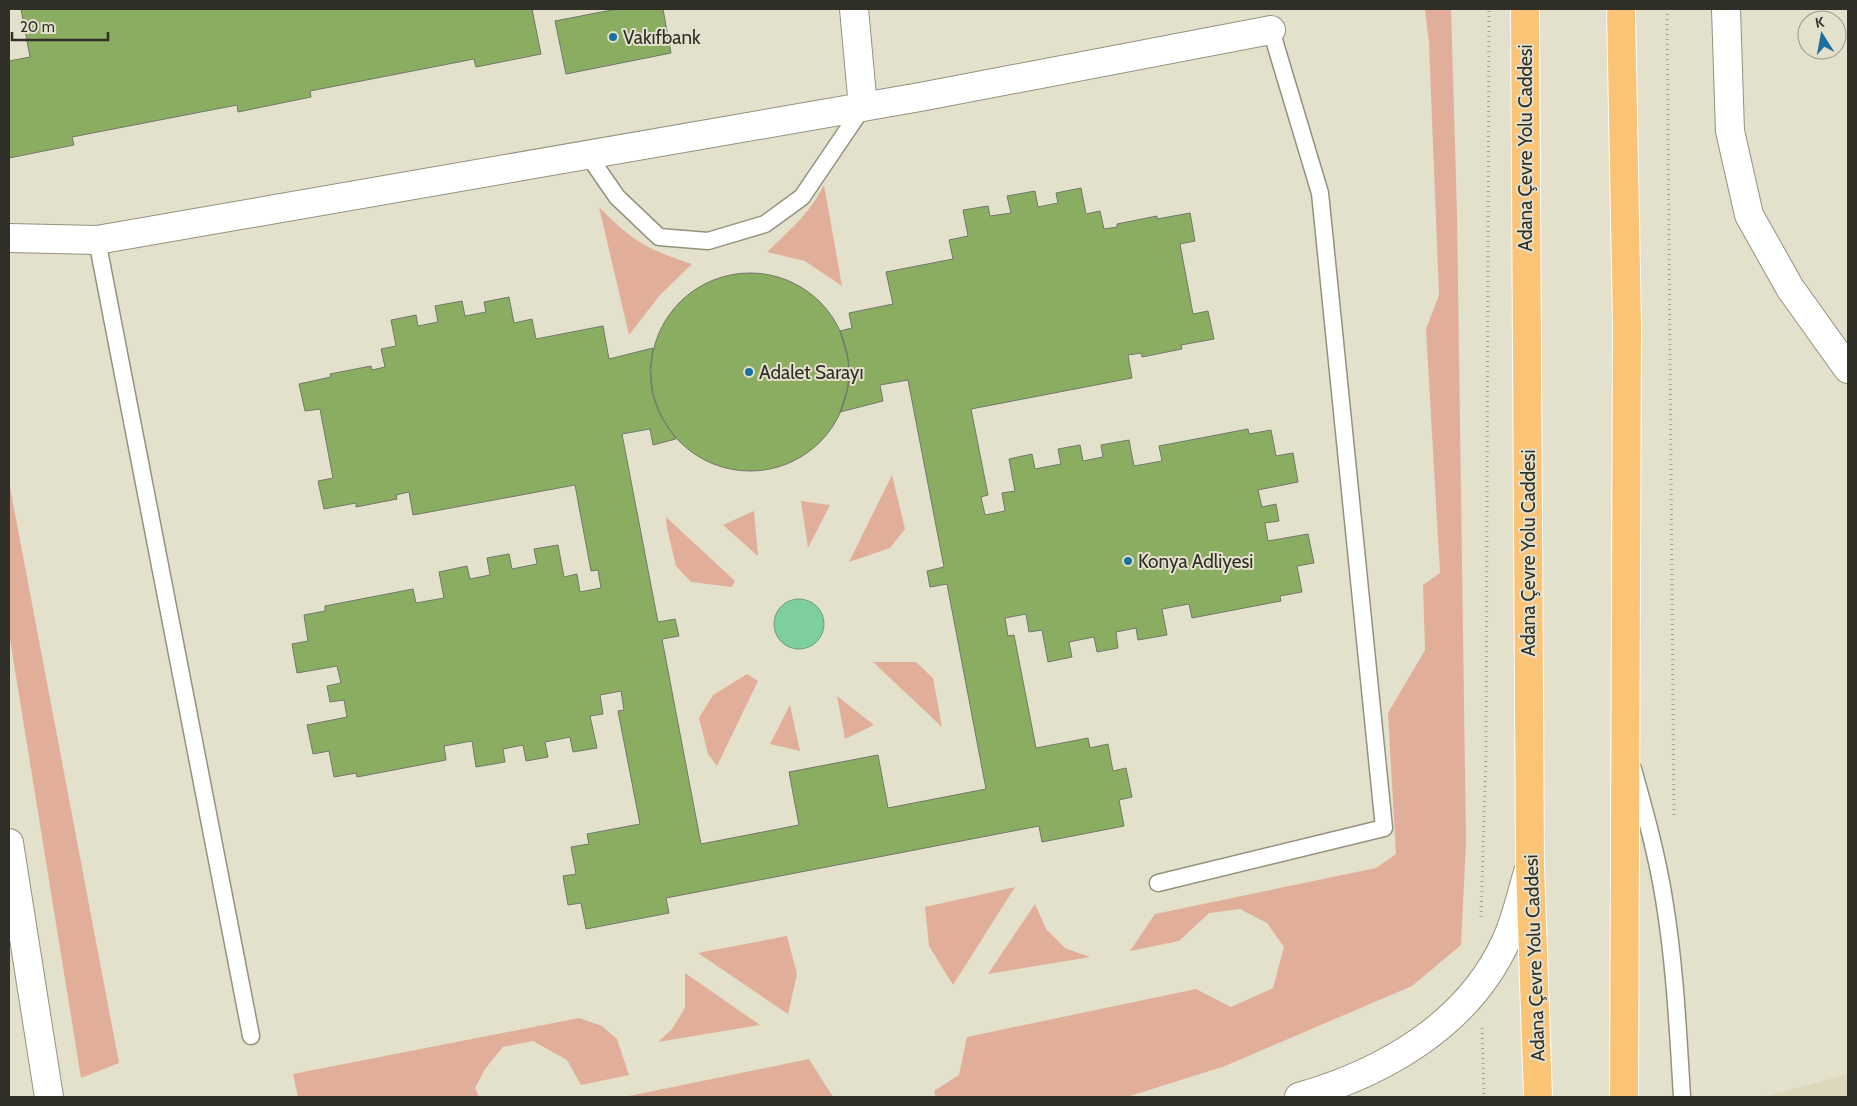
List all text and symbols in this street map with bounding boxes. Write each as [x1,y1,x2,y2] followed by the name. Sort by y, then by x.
[12,10,109,42] scale bar
[1797,10,1847,60] north arrow
[1813,13,1826,32] text: K
[20,18,55,36] text: 20 m
[623,26,701,49] place label: Vakıfbank
[607,31,619,43] marker: Vakıfbank
[1514,44,1537,252] street label: Adana Çevre Yolu Caddesi
[759,361,863,384] place label: Adalet Sarayı
[743,366,755,378] marker: Adalet Sarayı
[1517,449,1540,657] street label: Adana Çevre Yolu Caddesi
[1138,550,1253,573] place label: Konya Adliyesi
[1122,555,1134,567] marker: Konya Adliyesi
[1519,854,1550,1062] street label: Adana Çevre Yolu Caddesi

